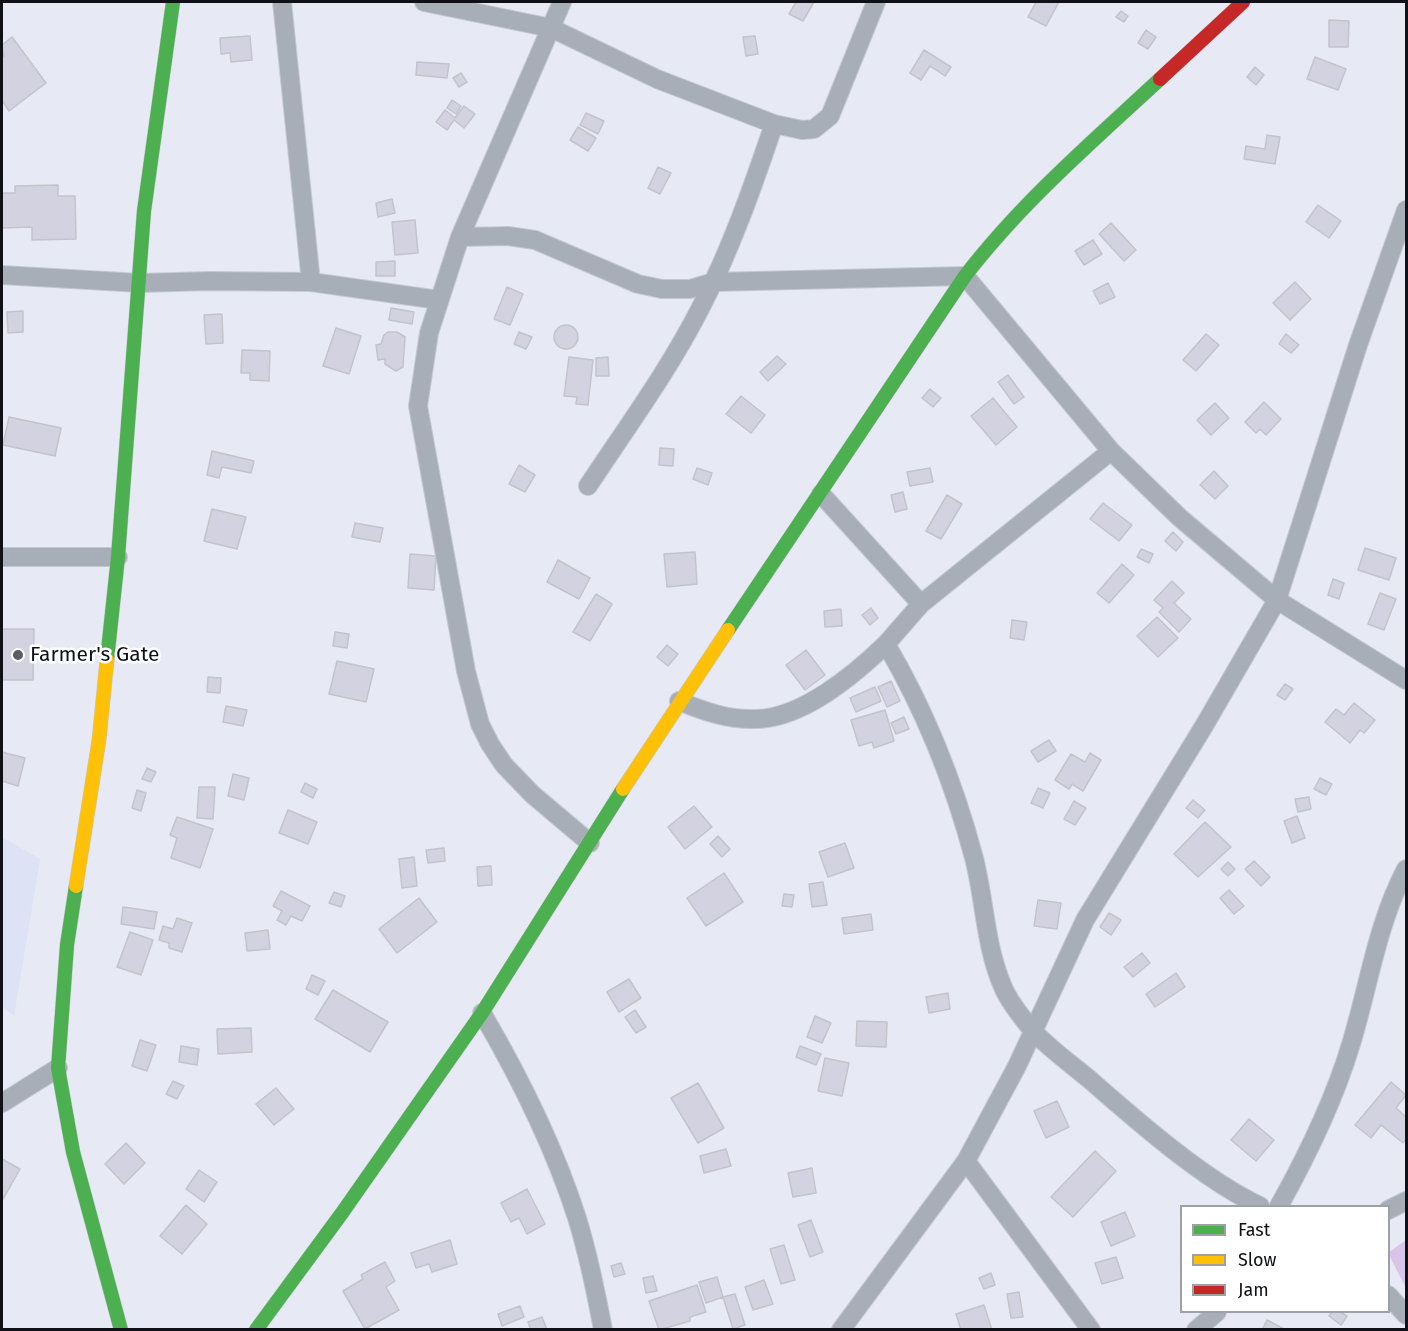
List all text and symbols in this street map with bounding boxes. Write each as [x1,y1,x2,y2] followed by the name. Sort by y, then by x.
[30,642,159,668] place label: Farmer's Gate
[11,648,25,662] marker: Farmer's Gate
[1180,1205,1390,1313] legend
[1238,1219,1270,1241] text: Fast
[1238,1249,1276,1271] text: Slow
[1238,1279,1269,1301] text: Jam

